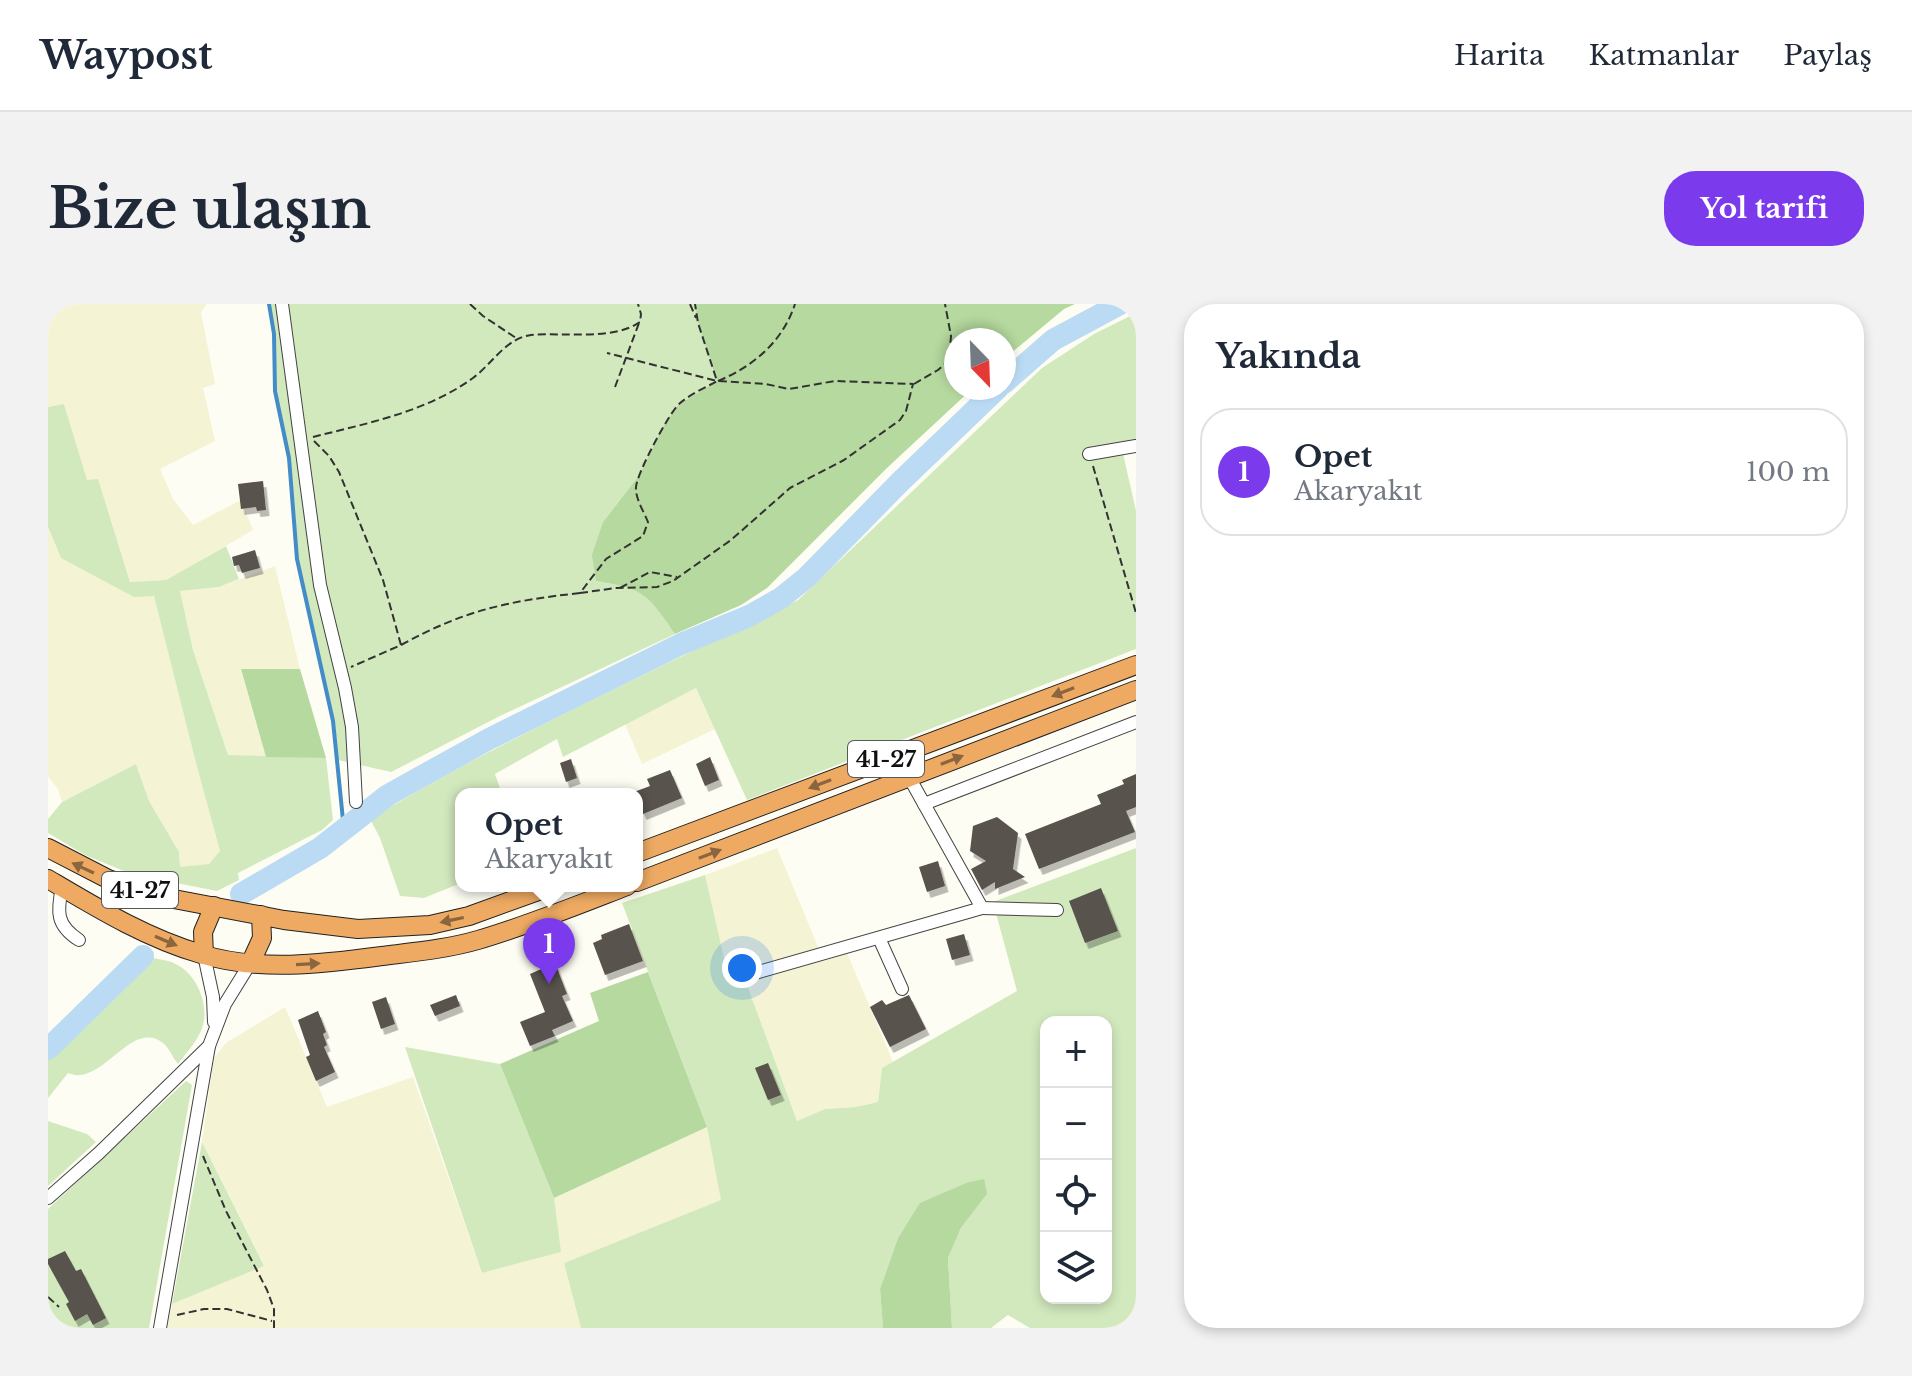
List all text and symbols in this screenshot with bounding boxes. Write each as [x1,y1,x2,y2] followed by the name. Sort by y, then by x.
[40,32,213,79] text: Waypost
[1454,38,1544,73] text: Harita
[1588,38,1739,73] text: Katmanlar
[1783,38,1872,73] text: Paylaş
[1664,171,1864,246] button: Yol tarifi
[48,174,371,243] text: Bize ulaşın
[944,328,1016,400] north arrow
[1216,335,1361,377] text: Yakında
[1294,438,1372,475] text: Opet
[1238,456,1250,488] text: 1
[1746,456,1830,488] text: 100 m
[1294,475,1422,507] text: Akaryakıt
[1051,686,1075,699] one-way arrow
[848,741,924,777] road number: 41-27
[940,753,964,766] one-way arrow
[808,778,832,791] one-way arrow
[455,788,643,892] popup
[485,806,563,843] text: Opet
[485,843,613,875] text: Akaryakıt
[698,847,722,860] one-way arrow
[72,861,95,875] one-way arrow
[102,872,178,908] road number: 41-27
[439,914,464,927] one-way arrow
[523,918,575,984] pin: 1
[155,935,178,948] one-way arrow
[722,948,762,988] your location
[296,957,321,970] one-way arrow
[1040,1016,1112,1304] map controls
[1040,1016,1112,1088] button: +
[1040,1088,1112,1160] button: −
[1040,1160,1112,1232] button: locate
[1040,1232,1112,1304] button: layers

